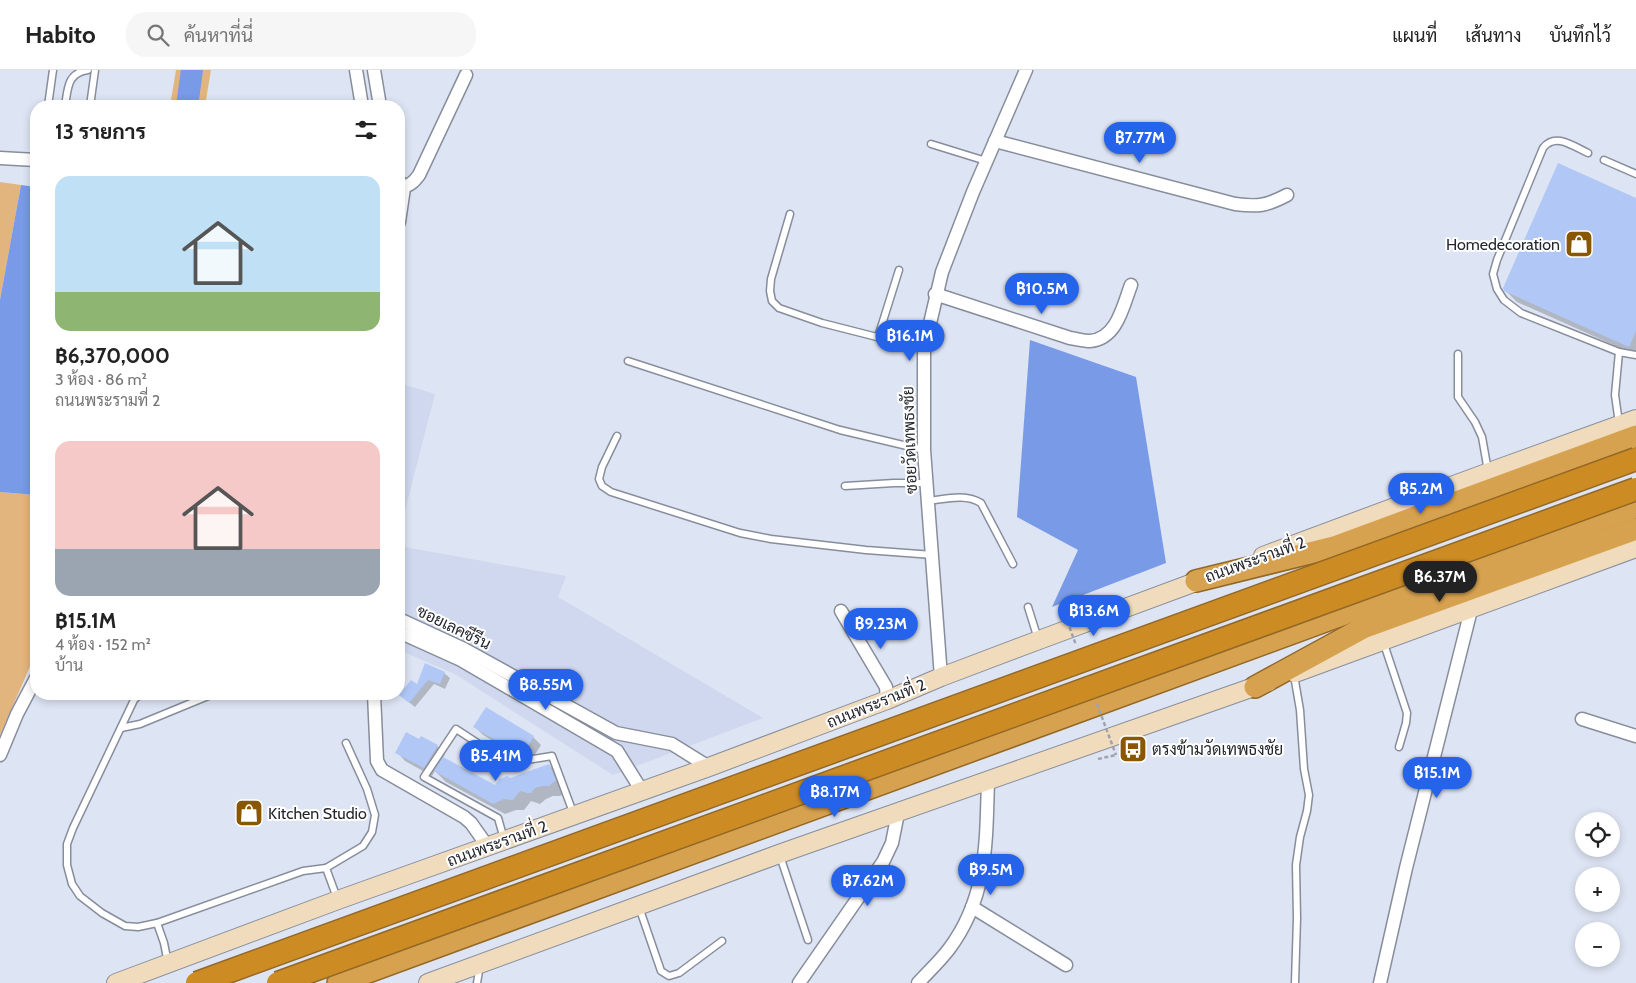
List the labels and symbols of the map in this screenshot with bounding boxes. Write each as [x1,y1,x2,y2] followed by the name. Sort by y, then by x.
[1099,122,1181,164] pin: ฿7.77M
[1564,229,1594,259] shop icon: Homedecoration
[1446,235,1560,254] place label: Homedecoration
[1001,272,1083,315] pin: ฿10.5M
[869,320,951,362] pin: ฿16.1M
[897,386,921,494] street label: ซอยวัดเทพธงชัย
[1386,472,1456,515] pin: ฿5.2M
[1201,528,1308,586] street label: ถนนพระรามที่ 2
[1399,560,1481,603] pin: ฿6.37M
[1053,594,1135,637] pin: ฿13.6M
[414,600,495,654] street label: ซอยเลคซีรีน
[840,608,922,650] pin: ฿9.23M
[505,668,587,711] pin: ฿8.55M
[822,670,929,732] street label: ถนนพระรามที่ 2
[1118,734,1148,764] bus stop icon: ตรงข้ามวัดเทพธงชัย
[1152,739,1283,759] place label: ตรงข้ามวัดเทพธงชัย
[455,740,537,782] pin: ฿5.41M
[1396,756,1478,799] pin: ฿15.1M
[794,776,876,818] pin: ฿8.17M
[234,798,264,828] shop icon: Kitchen Studio
[268,804,367,823] place label: Kitchen Studio
[443,812,550,870] street label: ถนนพระรามที่ 2
[956,854,1026,896] pin: ฿9.5M
[827,864,909,907] pin: ฿7.62M

